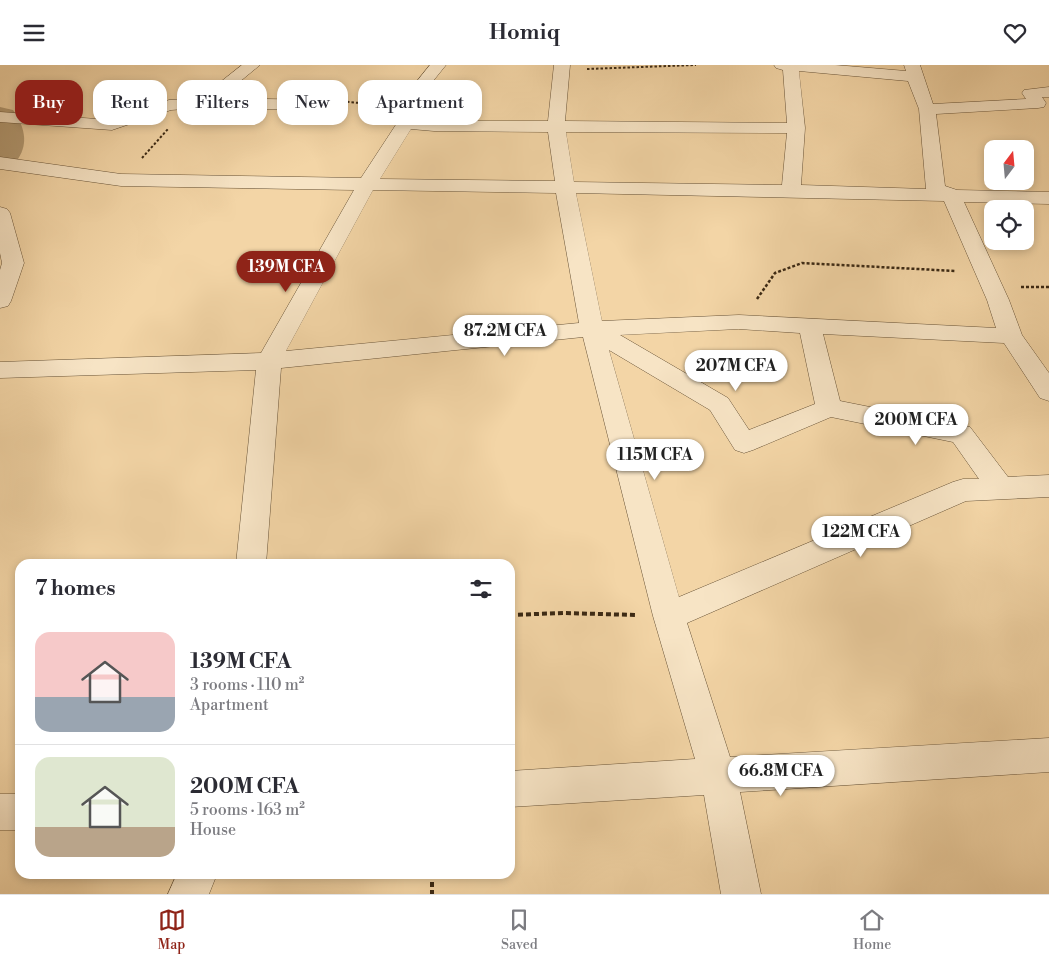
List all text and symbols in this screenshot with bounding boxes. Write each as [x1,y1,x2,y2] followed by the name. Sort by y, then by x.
[20,19,48,47] icon: menu
[489,19,560,46] text: Homiq
[1001,19,1029,47] icon: heart
[15,80,83,125] chip: Buy
[93,80,167,125] chip: Rent
[177,80,267,125] chip: Filters
[277,80,348,125] chip: New
[358,80,482,125] chip: Apartment
[984,140,1034,190] north arrow
[984,140,1034,250] map controls
[984,200,1034,250] button: locate
[234,251,338,293] pin: 139M CFA
[247,257,325,277] text: 139M CFA
[448,315,562,357] pin: 87.2M CFA
[464,321,546,341] text: 87.2M CFA
[684,349,788,392] pin: 207M CFA
[696,356,776,376] text: 207M CFA
[864,403,968,446] pin: 200M CFA
[874,410,958,430] text: 200M CFA
[603,439,707,481] pin: 115M CFA
[617,445,693,465] text: 115M CFA
[809,515,913,558] pin: 122M CFA
[822,522,900,542] text: 122M CFA
[467,575,495,603] icon: filters
[35,576,116,602] text: 7 homes
[190,649,291,675] text: 139M CFA
[75,652,135,712] icon: home
[190,675,304,695] text: 3 rooms · 110 m²
[190,695,269,715] text: Apartment
[724,755,838,797] pin: 66.8M CFA
[739,761,823,781] text: 66.8M CFA
[190,774,299,800] text: 200M CFA
[75,777,135,837] icon: home
[190,800,305,820] text: 5 rooms · 163 m²
[190,820,236,840] text: House
[158,906,186,954] tab: Map
[501,906,538,954] tab: Saved
[853,906,891,954] tab: Home

